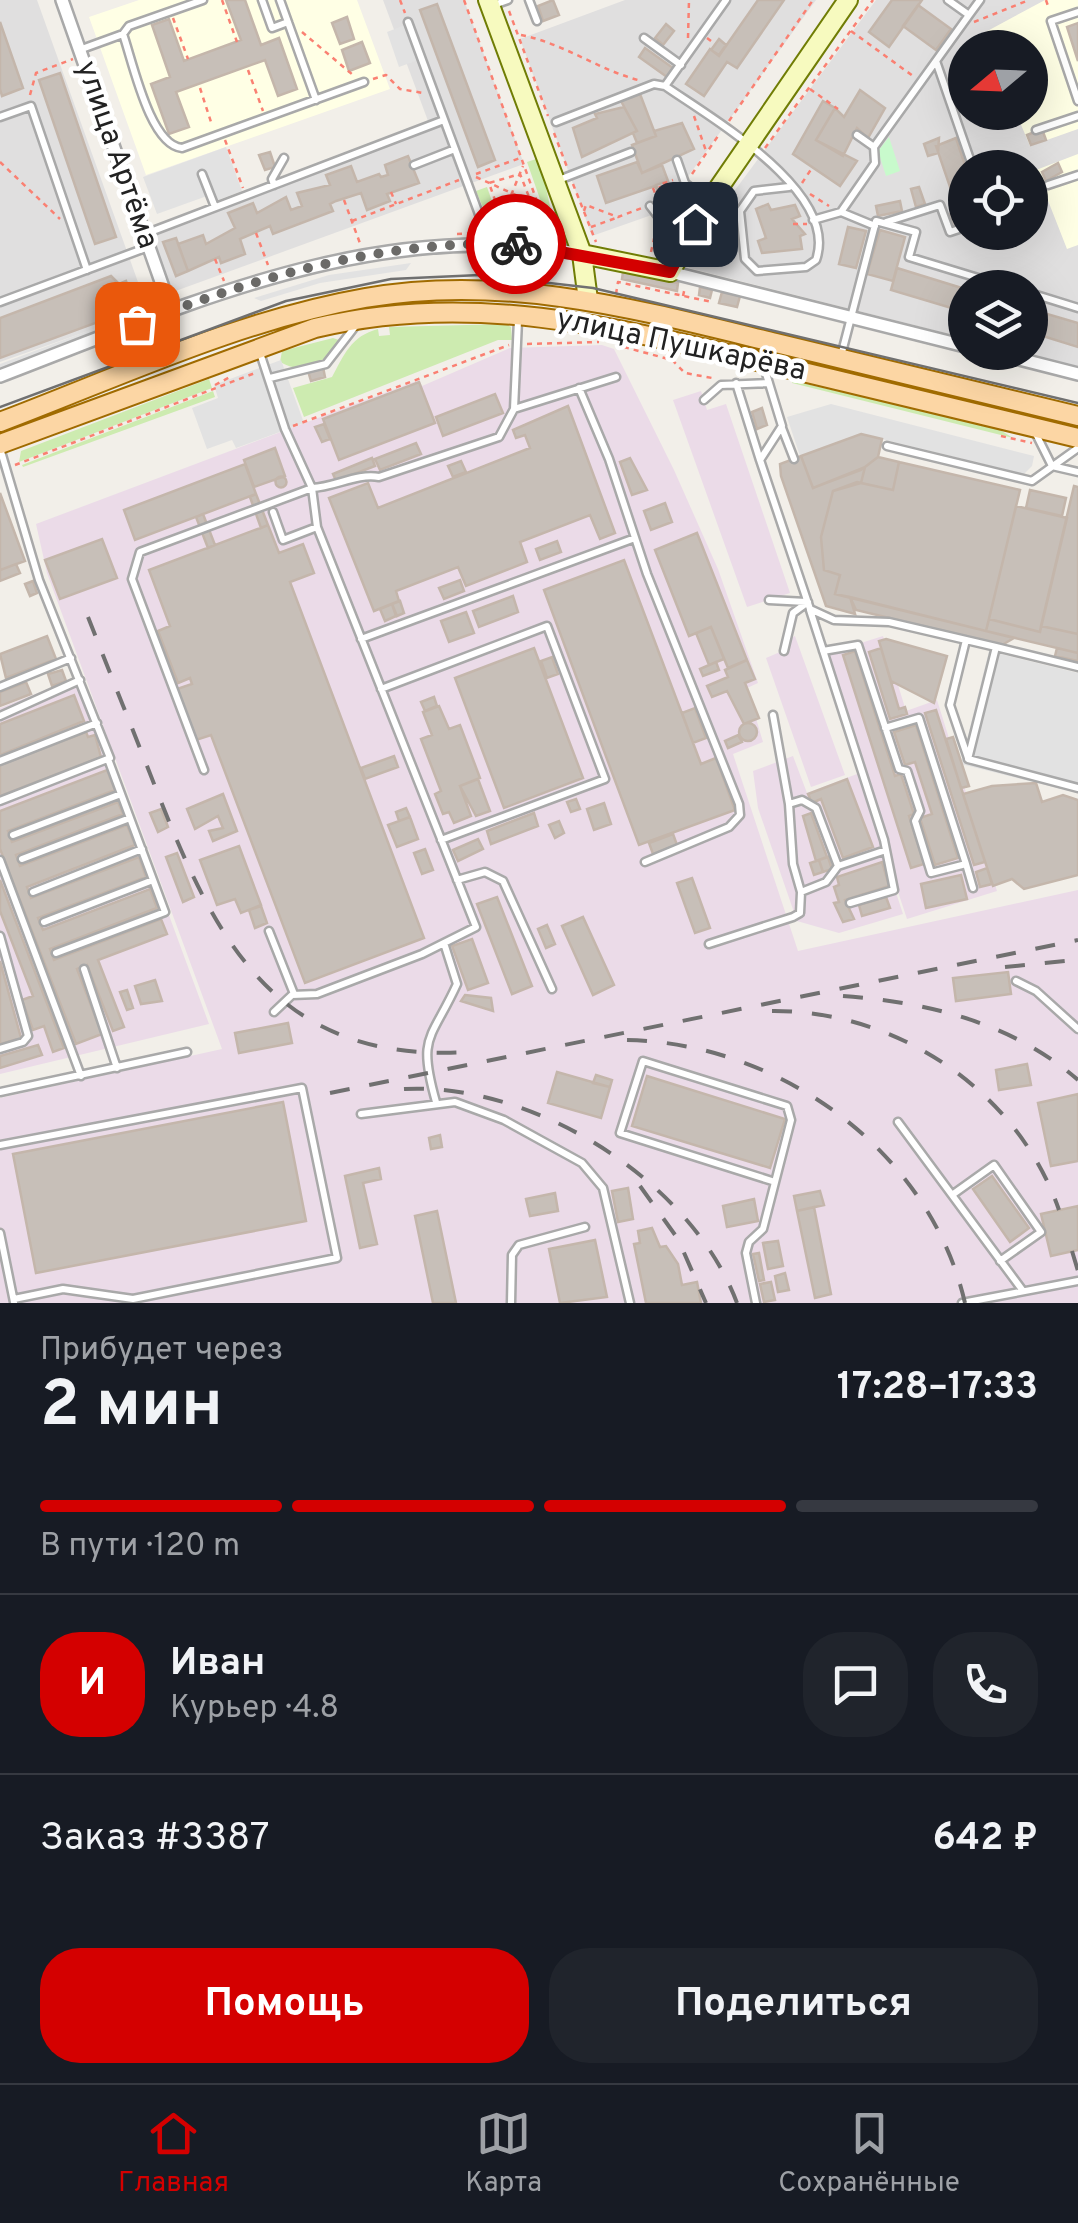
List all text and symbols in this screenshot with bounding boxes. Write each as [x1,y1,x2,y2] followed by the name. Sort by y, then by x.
[948,30,1048,130] north arrow
[948,30,1048,370] map controls
[67,56,165,254] street label: улица Артёма
[948,150,1048,250] button: locate
[653,182,738,267] pin
[466,194,566,294] courier
[668,197,723,252] icon: home
[489,217,544,272] icon: bike
[948,270,1048,370] button: layers
[95,282,180,367] pin
[110,297,165,352] icon: bag
[553,301,809,391] street label: улица Пушкарёва
[40,1331,283,1371] text: Прибудет через
[837,1364,1038,1413] text: 17:28–17:33
[40,1367,223,1449] text: 2 мин
[40,1527,240,1567] text: В пути · 120 m
[803,1632,908,1737] button: chat
[933,1632,1038,1737] button: phone
[170,1640,265,1689] text: Иван
[79,1660,106,1709] text: И
[170,1689,339,1729] text: Курьер · 4.8
[40,1815,270,1864] text: Заказ #3387
[933,1815,1038,1864] text: 642 ₽
[40,1948,529,2063] button: Помощь
[549,1948,1038,2063] button: Поделиться
[118,2106,229,2202] tab: Главная
[465,2106,542,2202] tab: Карта
[778,2106,960,2202] tab: Сохранённые

